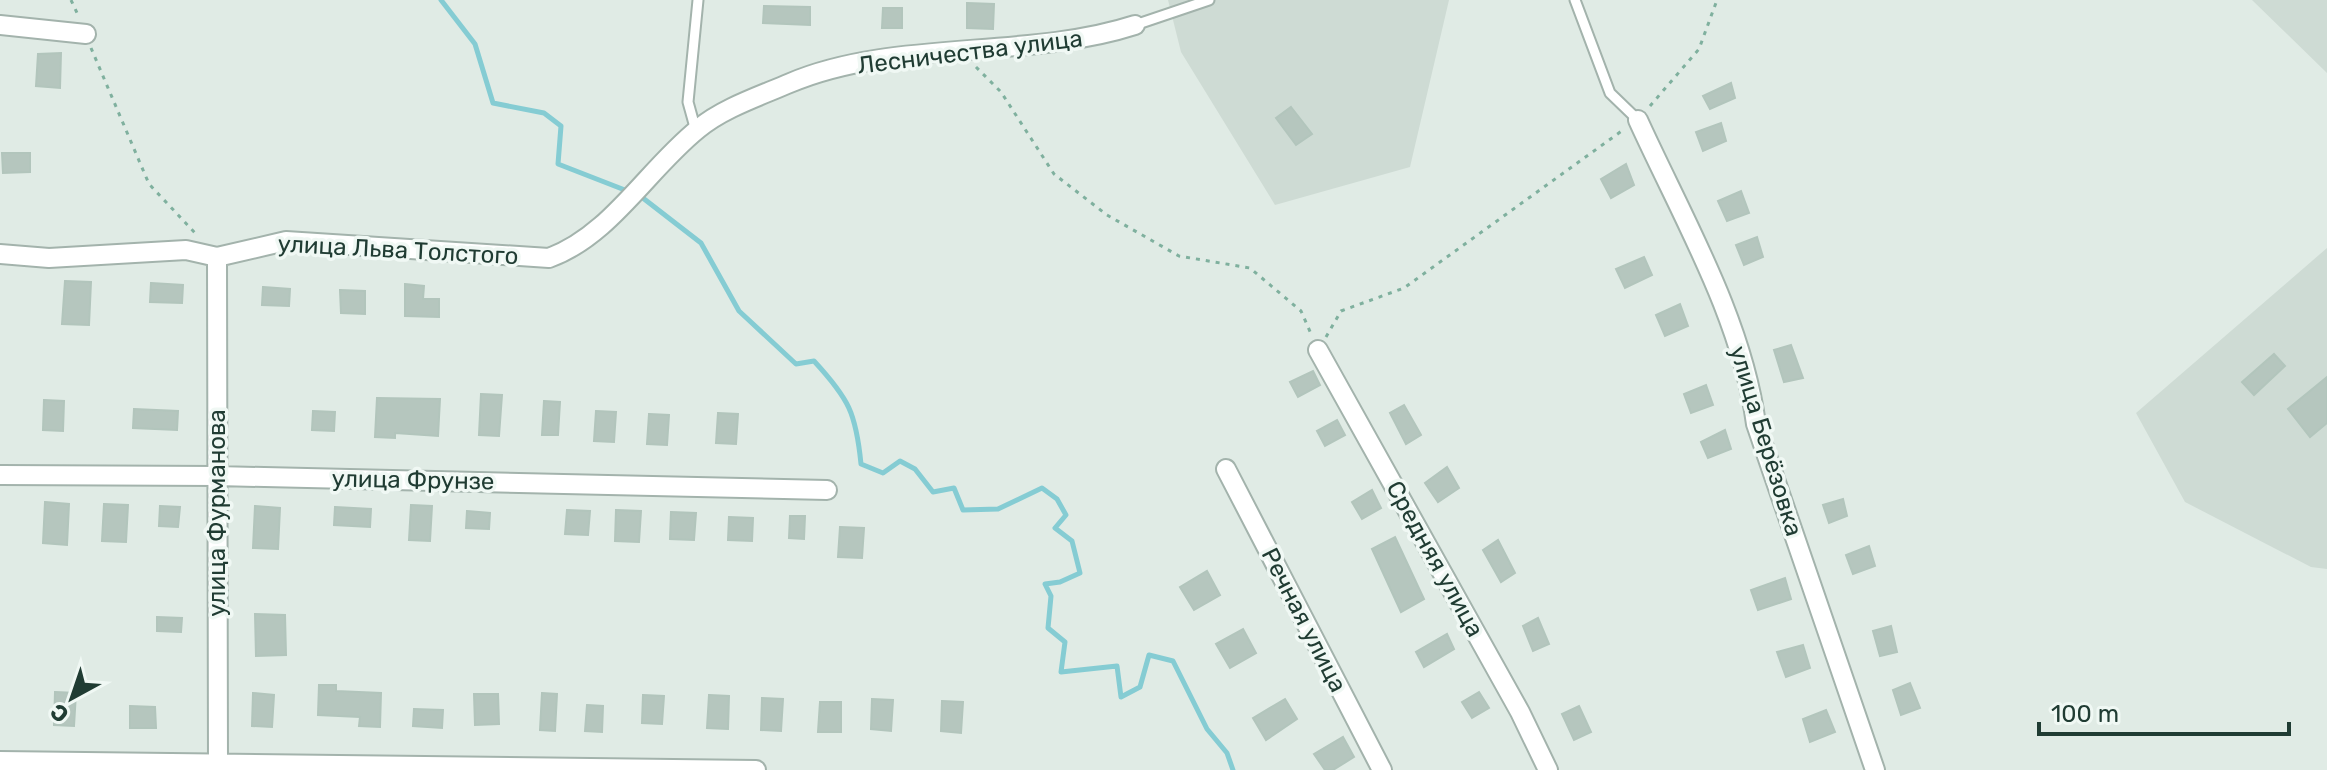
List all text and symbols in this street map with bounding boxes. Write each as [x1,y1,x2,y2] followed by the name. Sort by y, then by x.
[856,24,1084,80] street label: Лесничества улица
[277,230,519,270] street label: улица Льва Толстого
[1724,343,1808,539] street label: улица Берёзовка
[203,409,231,617] street label: улица Фурманова
[331,465,495,495] street label: улица Фрунзе
[1381,476,1489,642] street label: Средняя улица
[1256,543,1352,697] street label: Речная улица
[32,658,112,738] north arrow
[2039,686,2289,736] scale bar
[45,698,74,728] text: С
[2051,700,2119,728] text: 100 m

